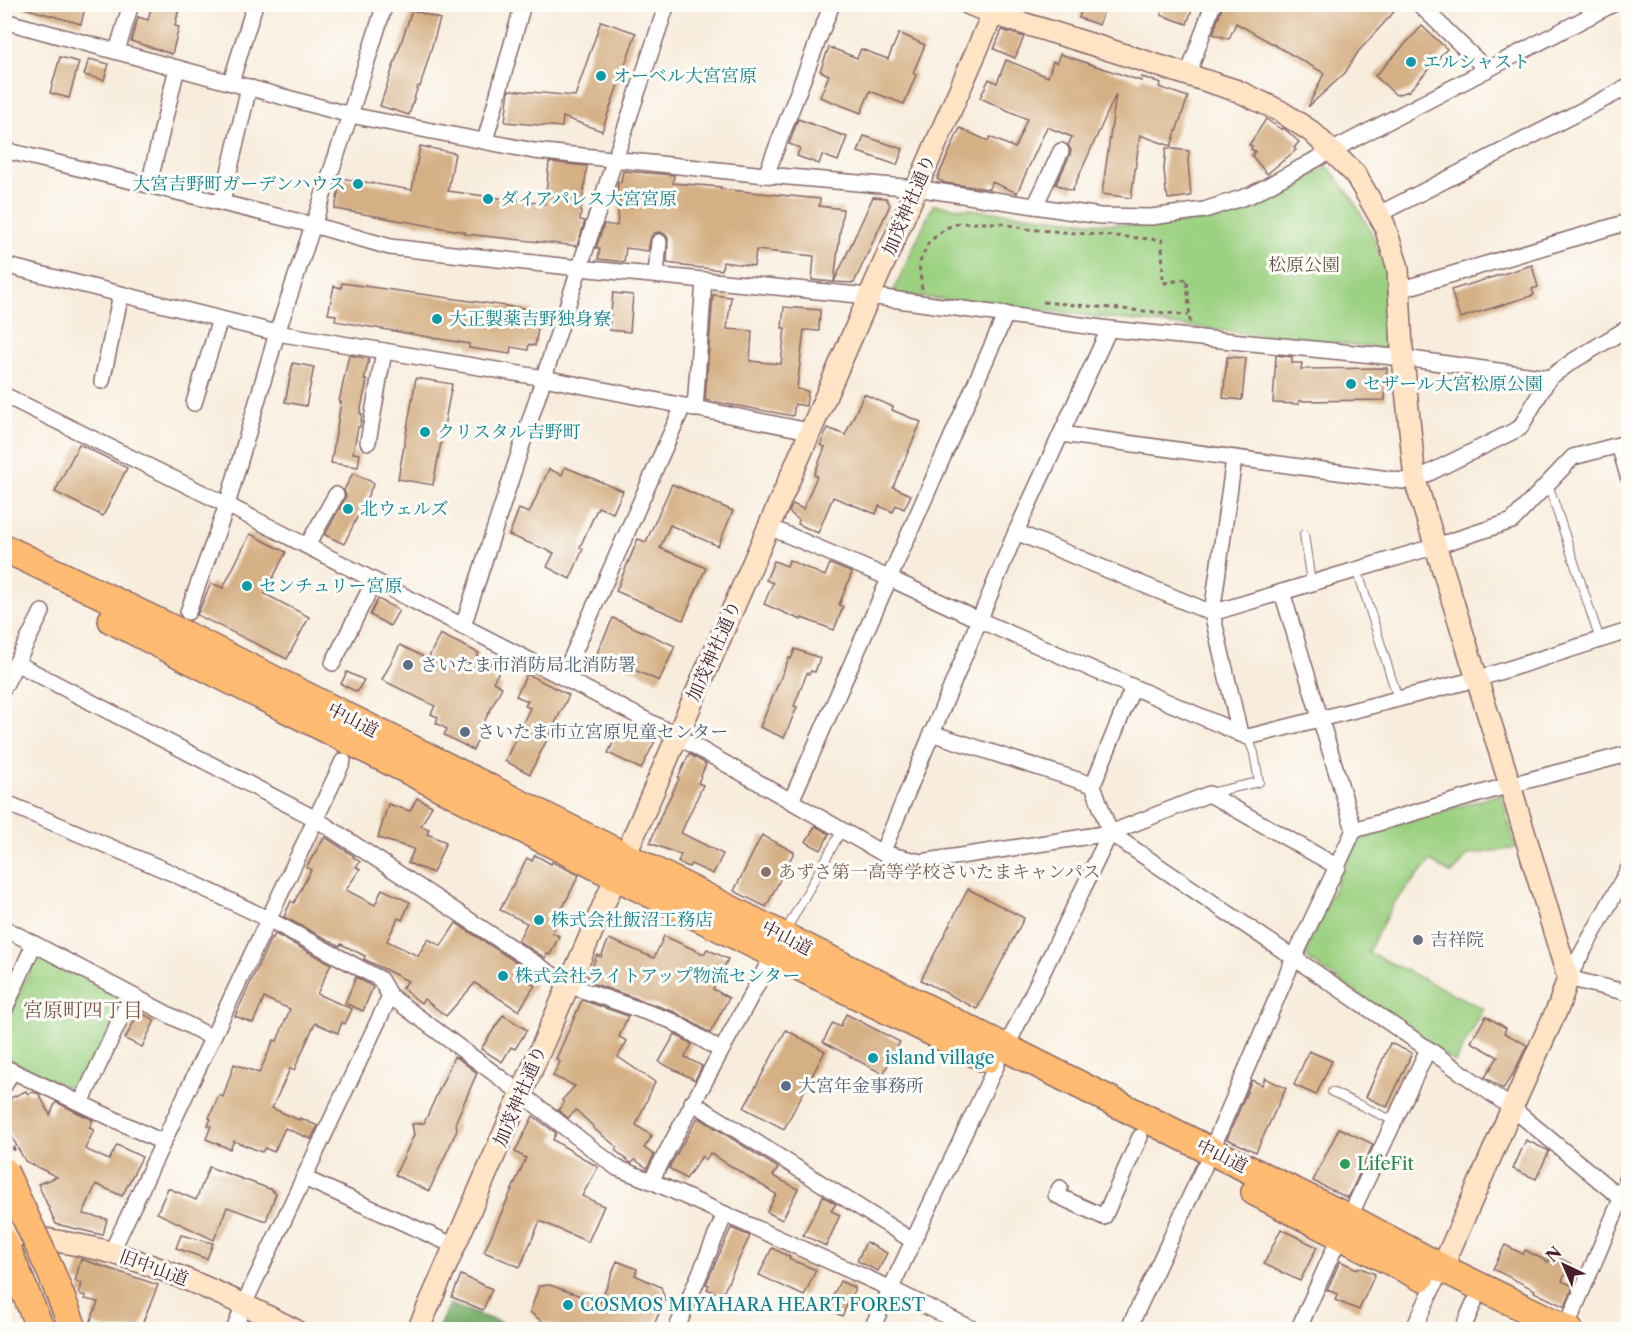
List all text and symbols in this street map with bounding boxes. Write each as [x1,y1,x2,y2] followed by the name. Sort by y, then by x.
[1423,51,1530,73] place label: エルシャスト
[1404,55,1418,69] marker: エルシャスト
[613,65,757,87] place label: オーベル大宮宮原
[594,69,608,83] marker: オーベル大宮宮原
[878,151,940,259] street label: 加茂神社通り
[132,173,346,195] place label: 大宮吉野町ガーデンハウス
[351,177,365,191] marker: 大宮吉野町ガーデンハウス
[500,188,677,210] place label: ダイアパレス大宮宮原
[481,192,495,206] marker: ダイアパレス大宮宮原
[1268,254,1340,276] park label: 松原公園
[449,308,611,330] place label: 大正製薬吉野独身寮
[430,312,444,326] marker: 大正製薬吉野独身寮
[1363,373,1543,395] place label: セザール大宮松原公園
[1344,377,1358,391] marker: セザール大宮松原公園
[437,421,581,443] place label: クリスタル吉野町
[418,425,432,439] marker: クリスタル吉野町
[360,498,449,520] place label: 北ウェルズ
[341,502,355,516] marker: 北ウェルズ
[259,575,402,597] place label: センチュリー宮原
[240,579,254,593] marker: センチュリー宮原
[682,597,746,705] street label: 加茂神社通り
[420,654,636,676] place label: さいたま市消防局北消防署
[401,658,415,672] marker: さいたま市消防局北消防署
[324,698,382,742] street label: 中山道
[477,721,728,743] place label: さいたま市立宮原児童センター
[458,725,472,739] marker: さいたま市立宮原児童センター
[778,861,1101,883] place label: あずさ第一高等学校さいたまキャンパス
[759,865,773,879] marker: あずさ第一高等学校さいたまキャンパス
[551,909,713,931] place label: 株式会社飯沼工務店
[532,913,546,927] marker: 株式会社飯沼工務店
[758,916,816,960] street label: 中山道
[1430,929,1484,951] place label: 吉祥院
[1411,933,1425,947] marker: 吉祥院
[515,965,800,987] place label: 株式会社ライトアップ物流センター
[496,969,510,983] marker: 株式会社ライトアップ物流センター
[23,998,143,1022] district label: 宮原町四丁目
[489,1042,551,1150] street label: 加茂神社通り
[885,1047,995,1069] place label: island village
[866,1051,880,1065] marker: island village
[798,1075,924,1097] place label: 大宮年金事務所
[779,1079,793,1093] marker: 大宮年金事務所
[1193,1134,1251,1178] street label: 中山道
[1357,1153,1414,1175] place label: LifeFit
[1338,1157,1352,1171] marker: LifeFit
[1534,1235,1594,1295] north arrow
[1542,1242,1566,1266] text: N
[116,1245,192,1291] street label: 旧中山道
[580,1294,926,1316] place label: COSMOS MIYAHARA HEART FOREST
[561,1298,575,1312] marker: COSMOS MIYAHARA HEART FOREST

